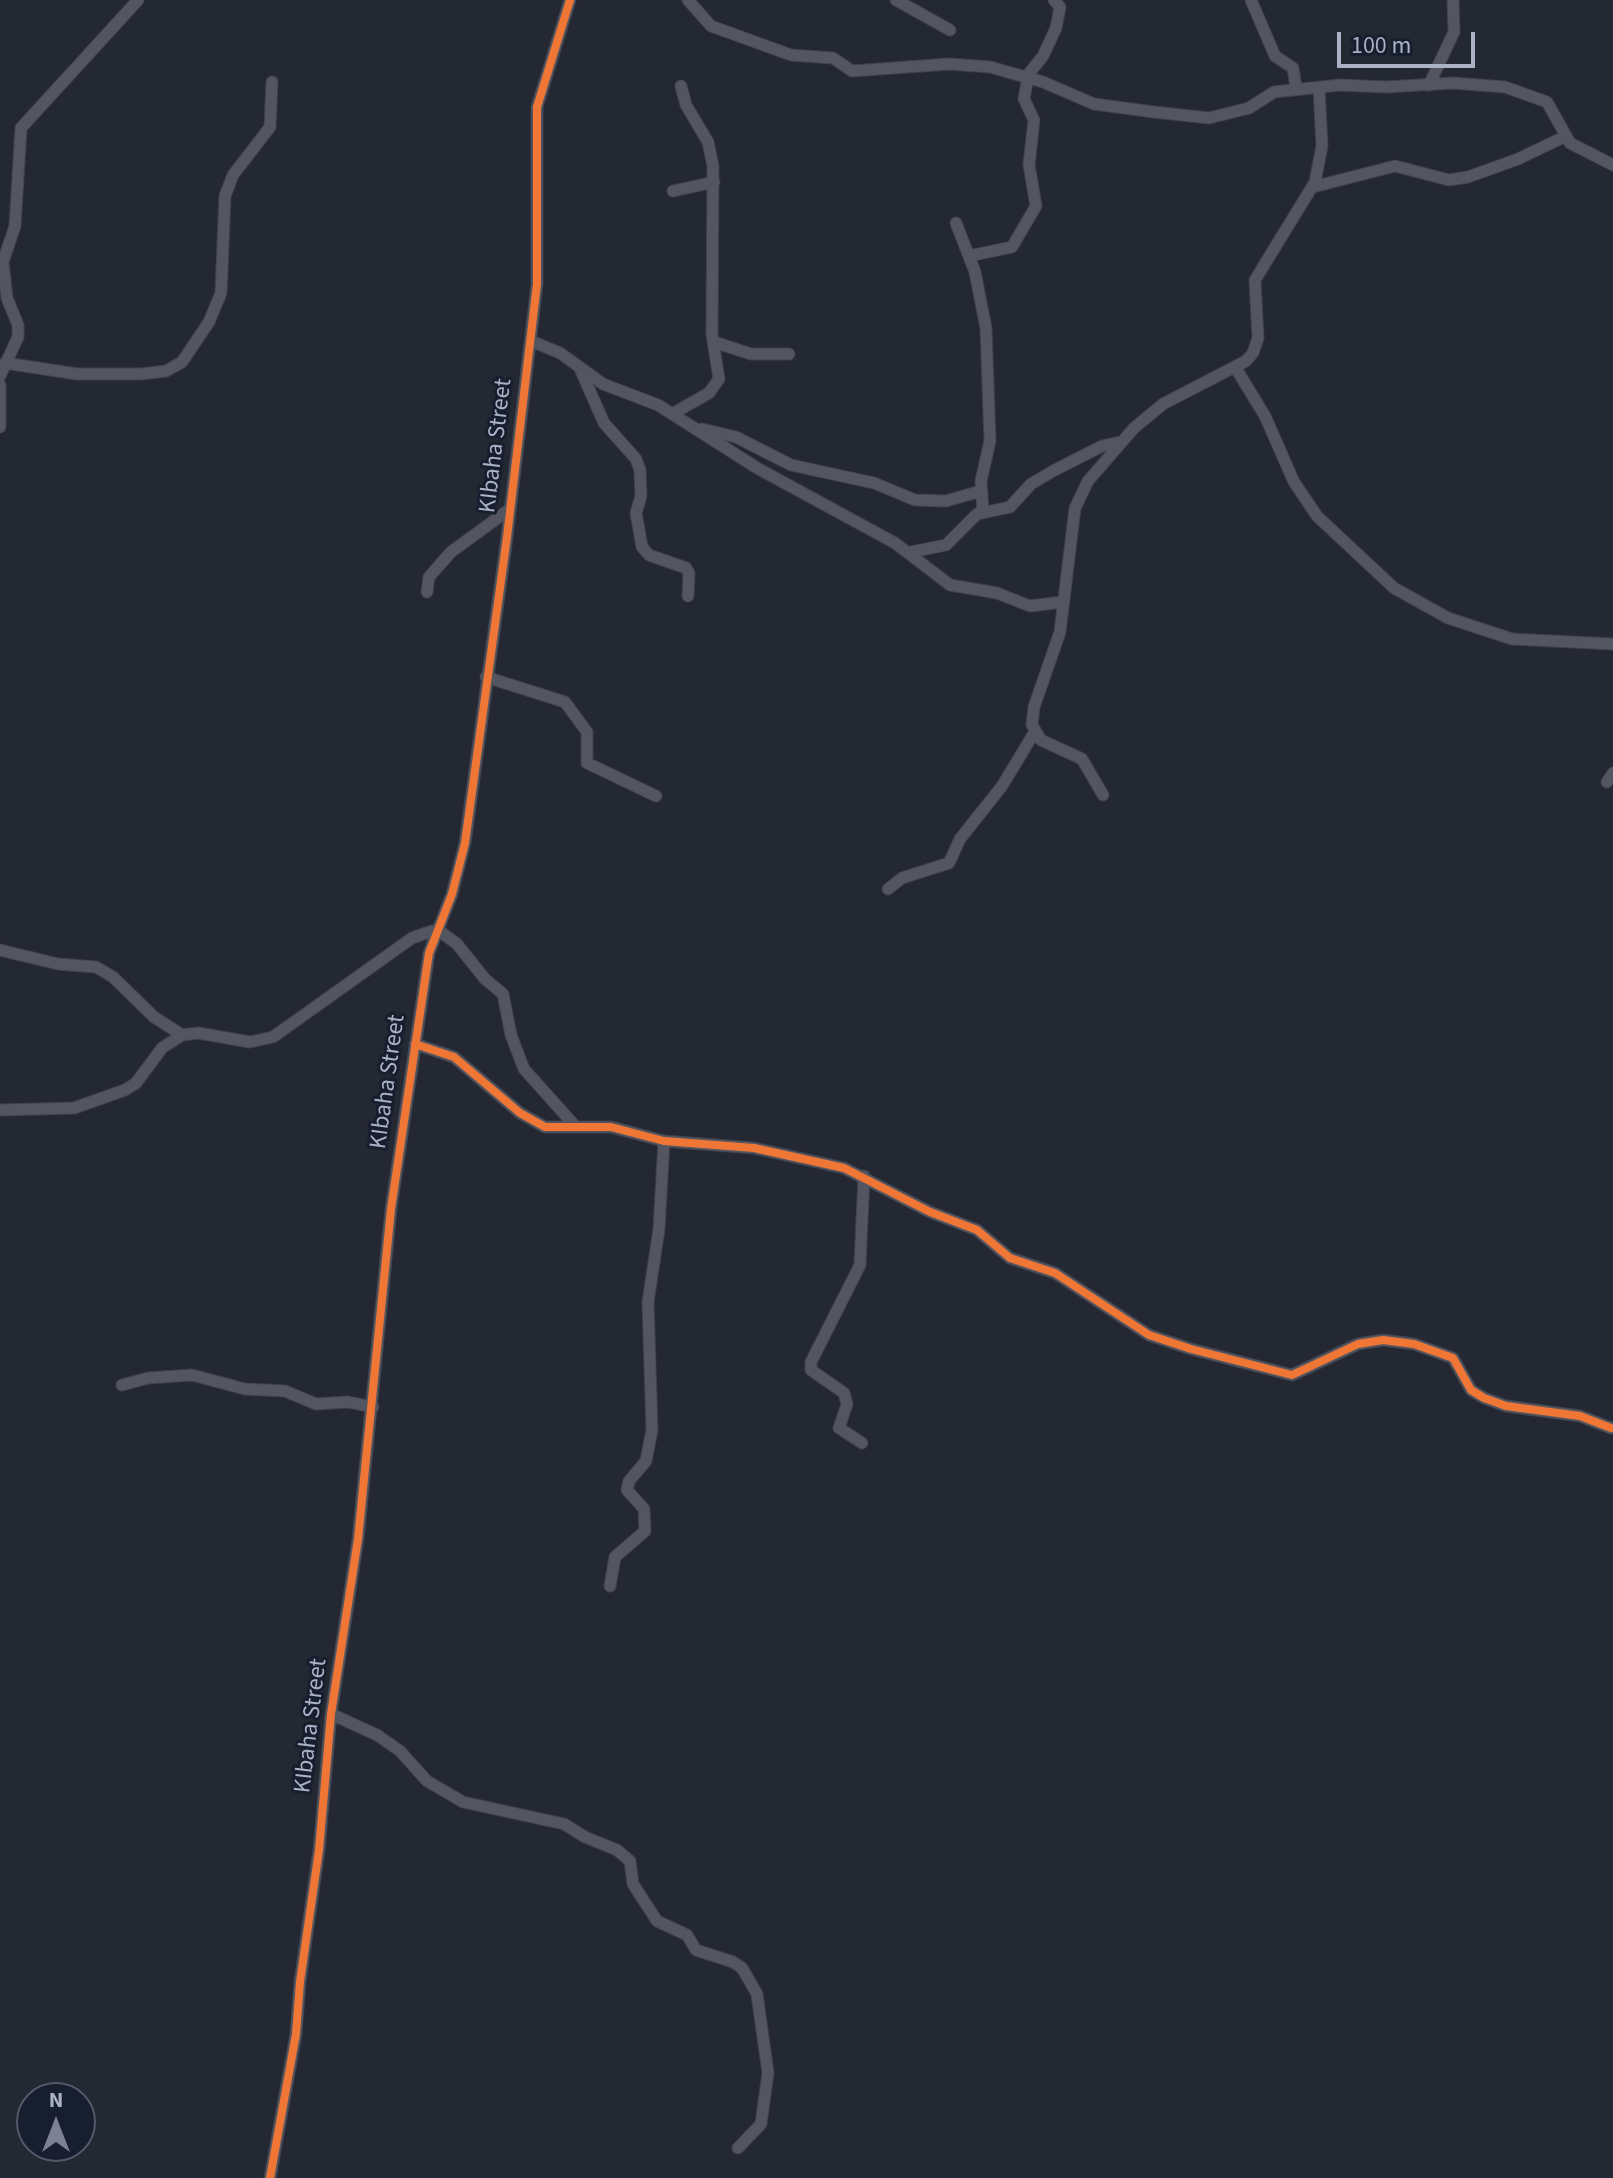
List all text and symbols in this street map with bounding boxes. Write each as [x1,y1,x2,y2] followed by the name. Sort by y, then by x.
[1341,16,1479,66] scale bar
[1351,28,1411,63] text: 100 m
[474,377,520,515] street label: KIbaha Street
[365,1013,413,1151] street label: KIbaha Street
[289,1657,335,1795] street label: KIbaha Street
[16,2082,96,2162] north arrow
[49,2084,63,2116] text: N

